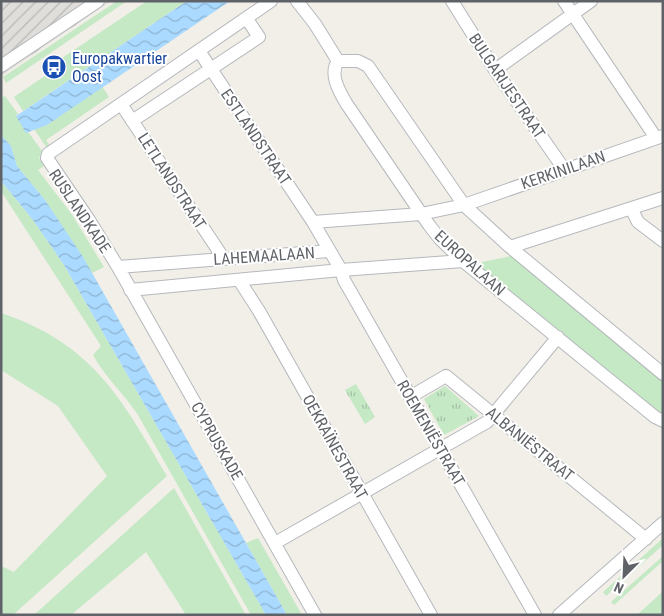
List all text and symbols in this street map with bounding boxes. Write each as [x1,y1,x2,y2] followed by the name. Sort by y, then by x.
[465,30,549,142] street label: BULGARIJESTRAAT
[72,49,167,86] place label: Europakwartier Oost
[41,54,67,80] bus stop icon: Europakwartier Oost
[217,85,295,189] street label: ESTLANDSTRAAT
[134,129,210,233] street label: LETLANDSTRAAT
[518,147,608,193] street label: KERKINILAAN
[45,166,115,256] street label: RUSLANDKADE
[431,226,509,300] street label: EUROPALAAN
[213,243,315,269] street label: LAHEMAALAAN
[393,377,469,489] street label: ROEMENIËSTRAAT
[298,391,372,503] street label: OEKRAÏNESTRAAT
[187,399,247,484] street label: CYPRUSKADE
[482,403,578,485] street label: ALBANIËSTRAAT
[599,551,649,601] north arrow
[612,579,626,597] text: N

